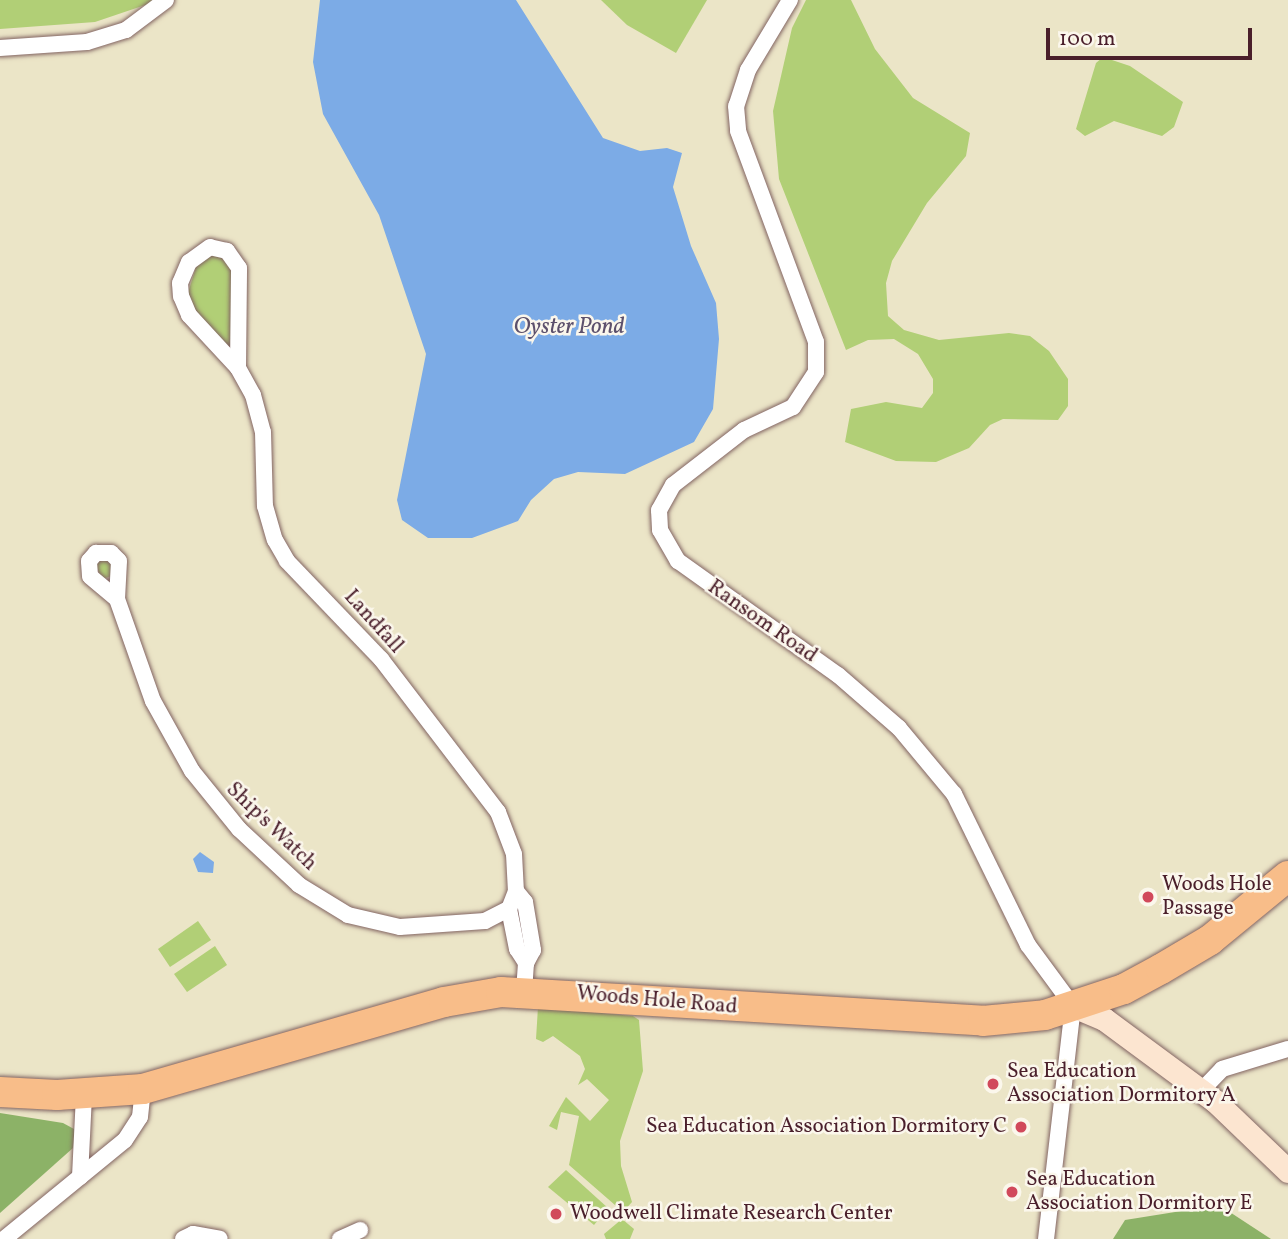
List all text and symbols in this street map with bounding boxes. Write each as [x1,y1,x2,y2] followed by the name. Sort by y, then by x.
[1050,14,1256,58] scale bar
[1059,25,1116,54] text: 100 m
[514,313,624,341] water label: Oyster Pond
[702,575,822,669] street label: Ransom Road
[338,585,408,659] street label: Landfall
[220,777,322,877] street label: Ship's Watch
[1162,872,1272,922] place label: Woods Hole Passage
[1140,889,1156,905] marker: Woods Hole Passage
[576,981,738,1021] street label: Woods Hole Road
[1007,1059,1236,1109] place label: Sea Education Association Dormitory A
[985,1076,1001,1092] marker: Sea Education Association Dormitory A
[645,1114,1007,1140] place label: Sea Education Association Dormitory C
[1013,1119,1029,1135] marker: Sea Education Association Dormitory C
[1026,1167,1253,1217] place label: Sea Education Association Dormitory E
[1004,1184,1020,1200] marker: Sea Education Association Dormitory E
[570,1201,892,1227] place label: Woodwell Climate Research Center
[548,1206,564,1222] marker: Woodwell Climate Research Center

